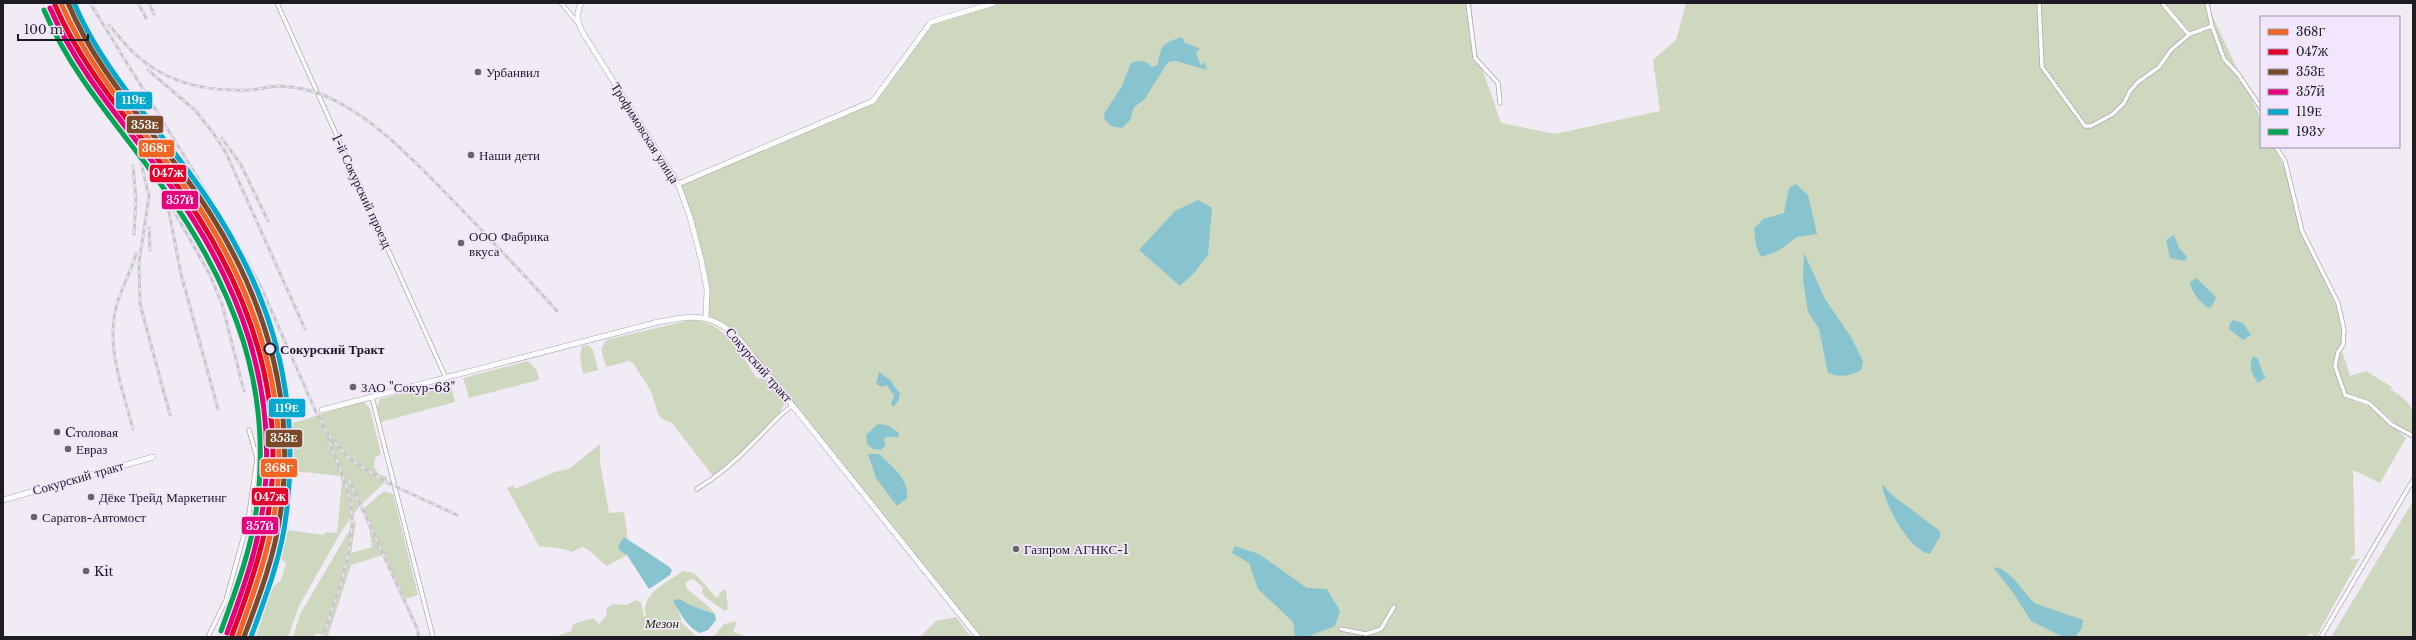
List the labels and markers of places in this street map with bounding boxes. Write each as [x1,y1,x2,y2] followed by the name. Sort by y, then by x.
[486,64,540,81] place label: Урбанвил
[473,67,483,77] marker: Урбанвил
[479,147,540,164] place label: Наши дети
[466,150,476,160] marker: Наши дети
[469,228,549,260] place label: ООО Фабрика вкуса
[456,238,466,248] marker: ООО Фабрика вкуса
[280,341,385,358] place label: Сокурский Тракт
[263,342,277,356] marker: Сокурский Тракт
[361,379,455,396] place label: ЗАО "Сокур-63"
[348,382,358,392] marker: ЗАО "Сокур-63"
[65,424,118,441] place label: Cтоловая
[52,427,62,437] marker: Cтоловая
[76,441,107,458] place label: Евраз
[63,444,73,454] marker: Евраз
[99,489,227,506] place label: Дёке Трейд Маркетинг
[86,492,96,502] marker: Дёке Трейд Маркетинг
[42,509,146,526] place label: Саратов-Автомост
[29,512,39,522] marker: Саратов-Автомост
[1024,541,1129,558] place label: Газпром АГНКС-1
[1011,544,1021,554] marker: Газпром АГНКС-1
[94,563,114,580] place label: Kit
[81,566,91,576] marker: Kit

